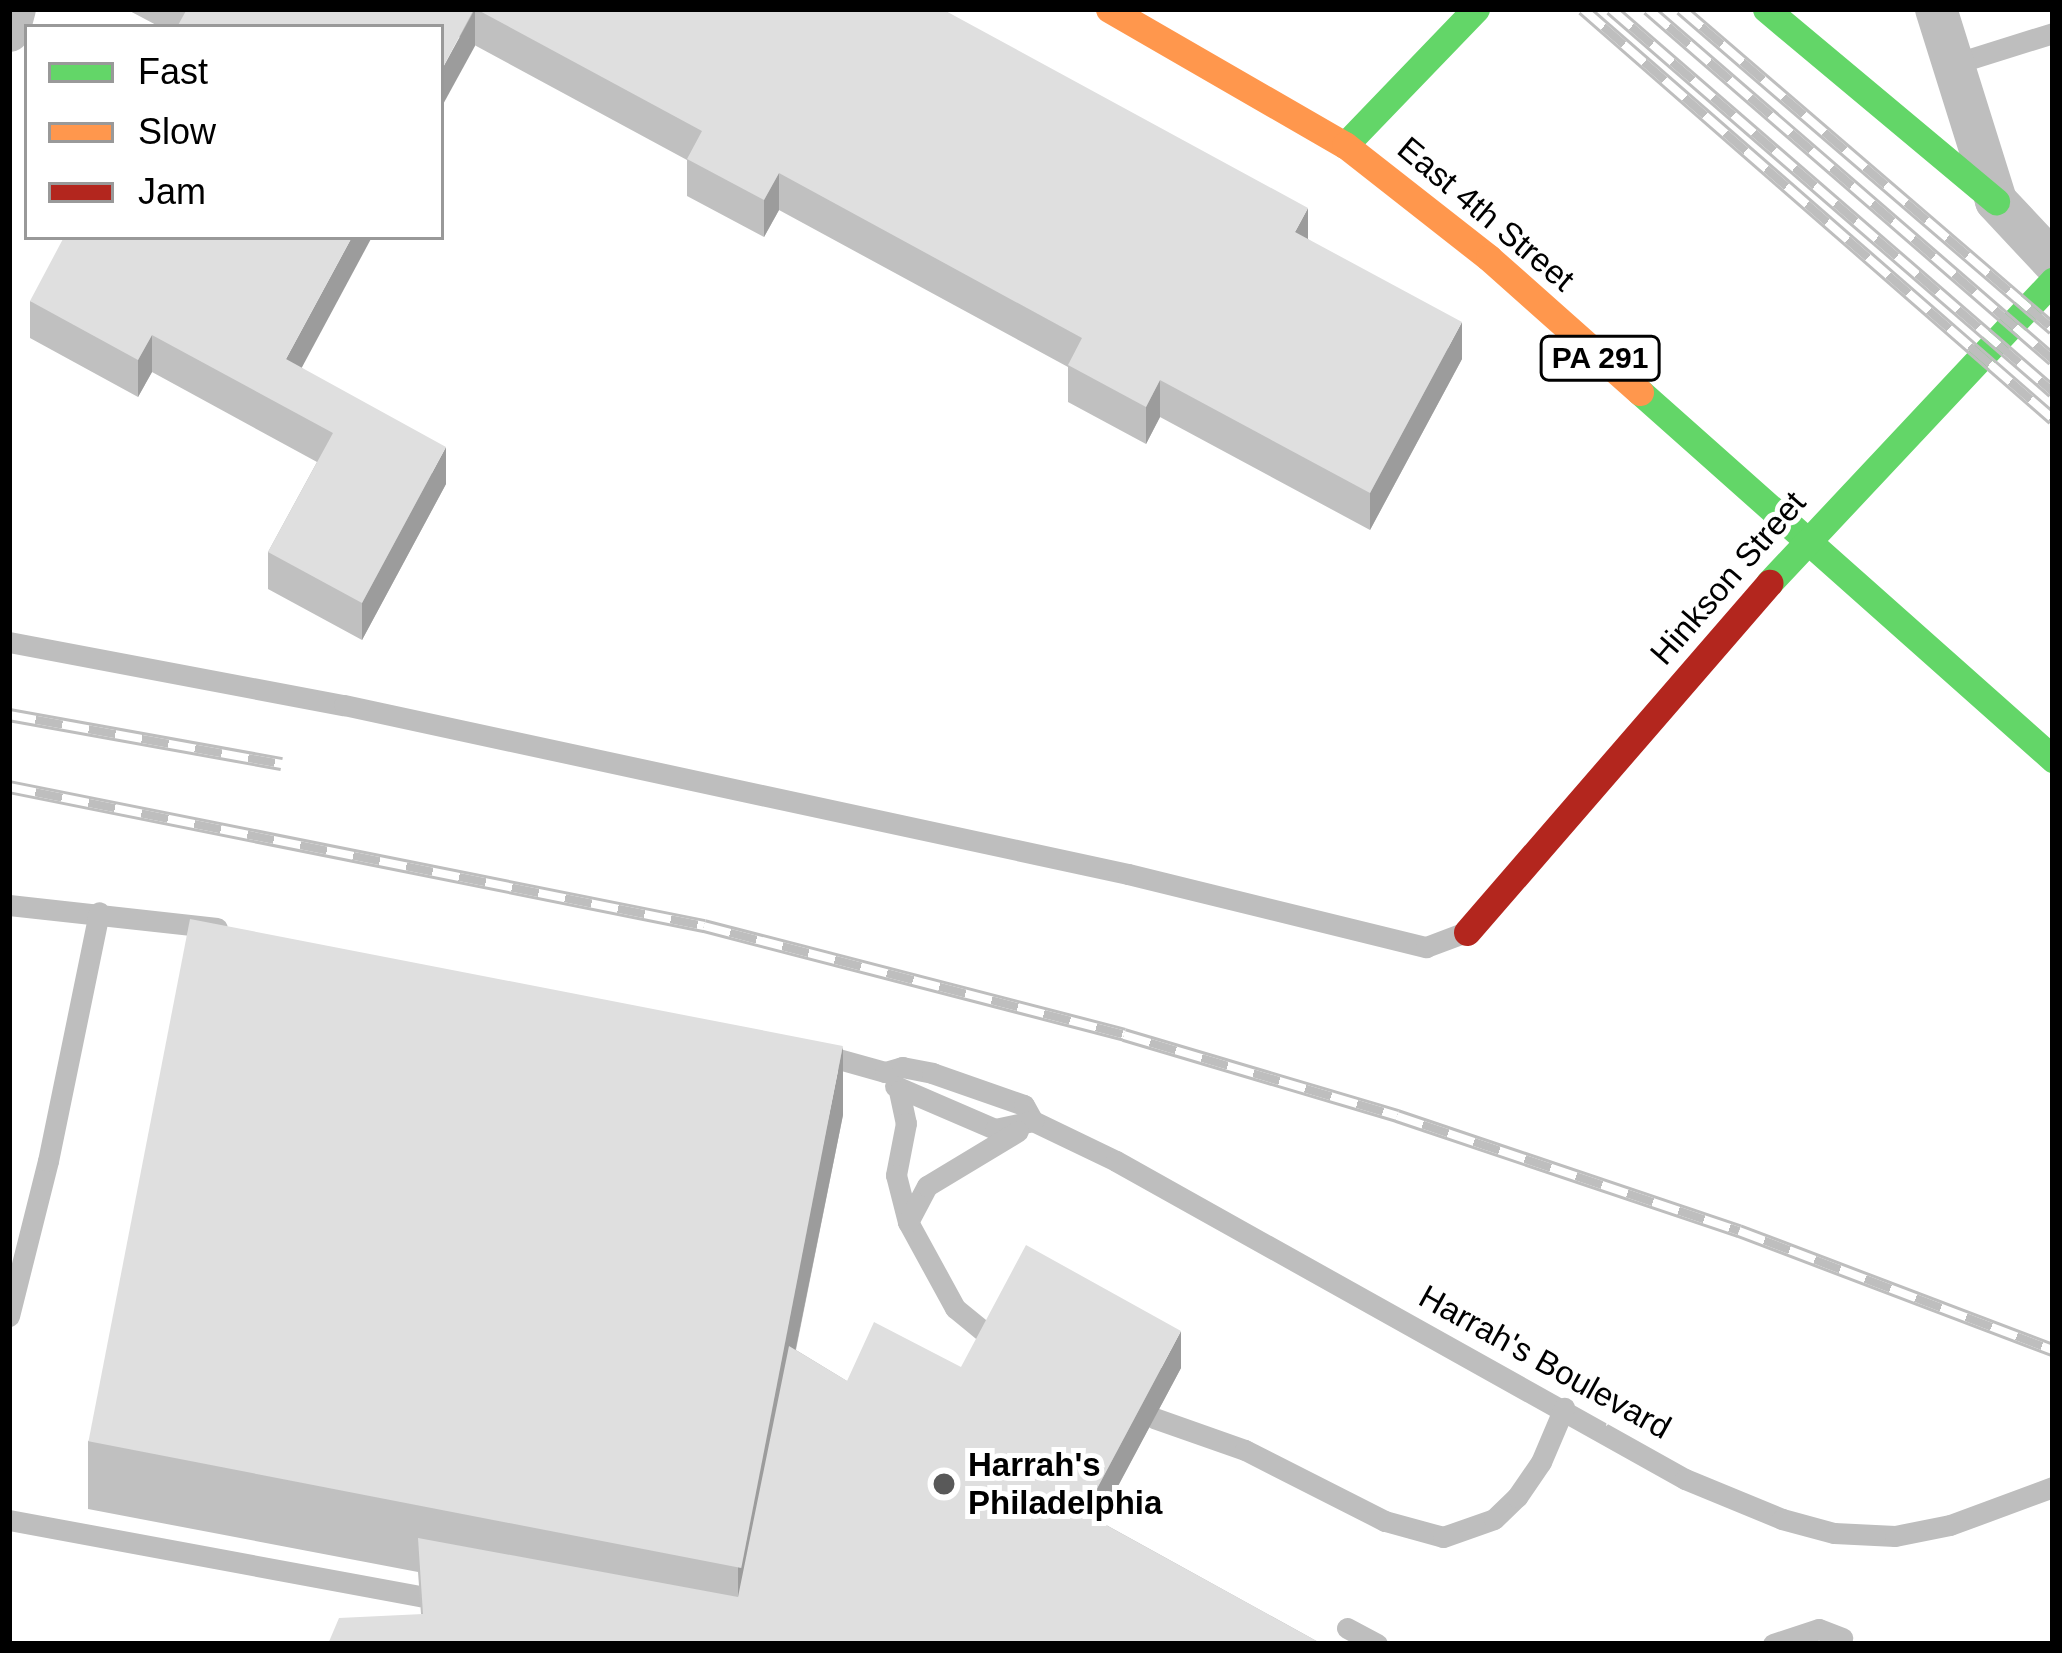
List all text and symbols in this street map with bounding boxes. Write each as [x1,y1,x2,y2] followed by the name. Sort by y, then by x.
[24,24,444,240] legend
[138,51,208,92] text: Fast
[138,111,216,152] text: Slow
[1390,129,1582,299] street label: East 4th Street
[138,171,206,212] text: Jam
[1537,334,1663,382] road number: PA 291
[1642,483,1814,673] street label: Hinkson Street
[1412,1276,1678,1448] street label: Harrah's Boulevard
[968,1445,1162,1523] place label: Harrah's Philadelphia
[931,1471,957,1497] marker: Harrah's Philadelphia

